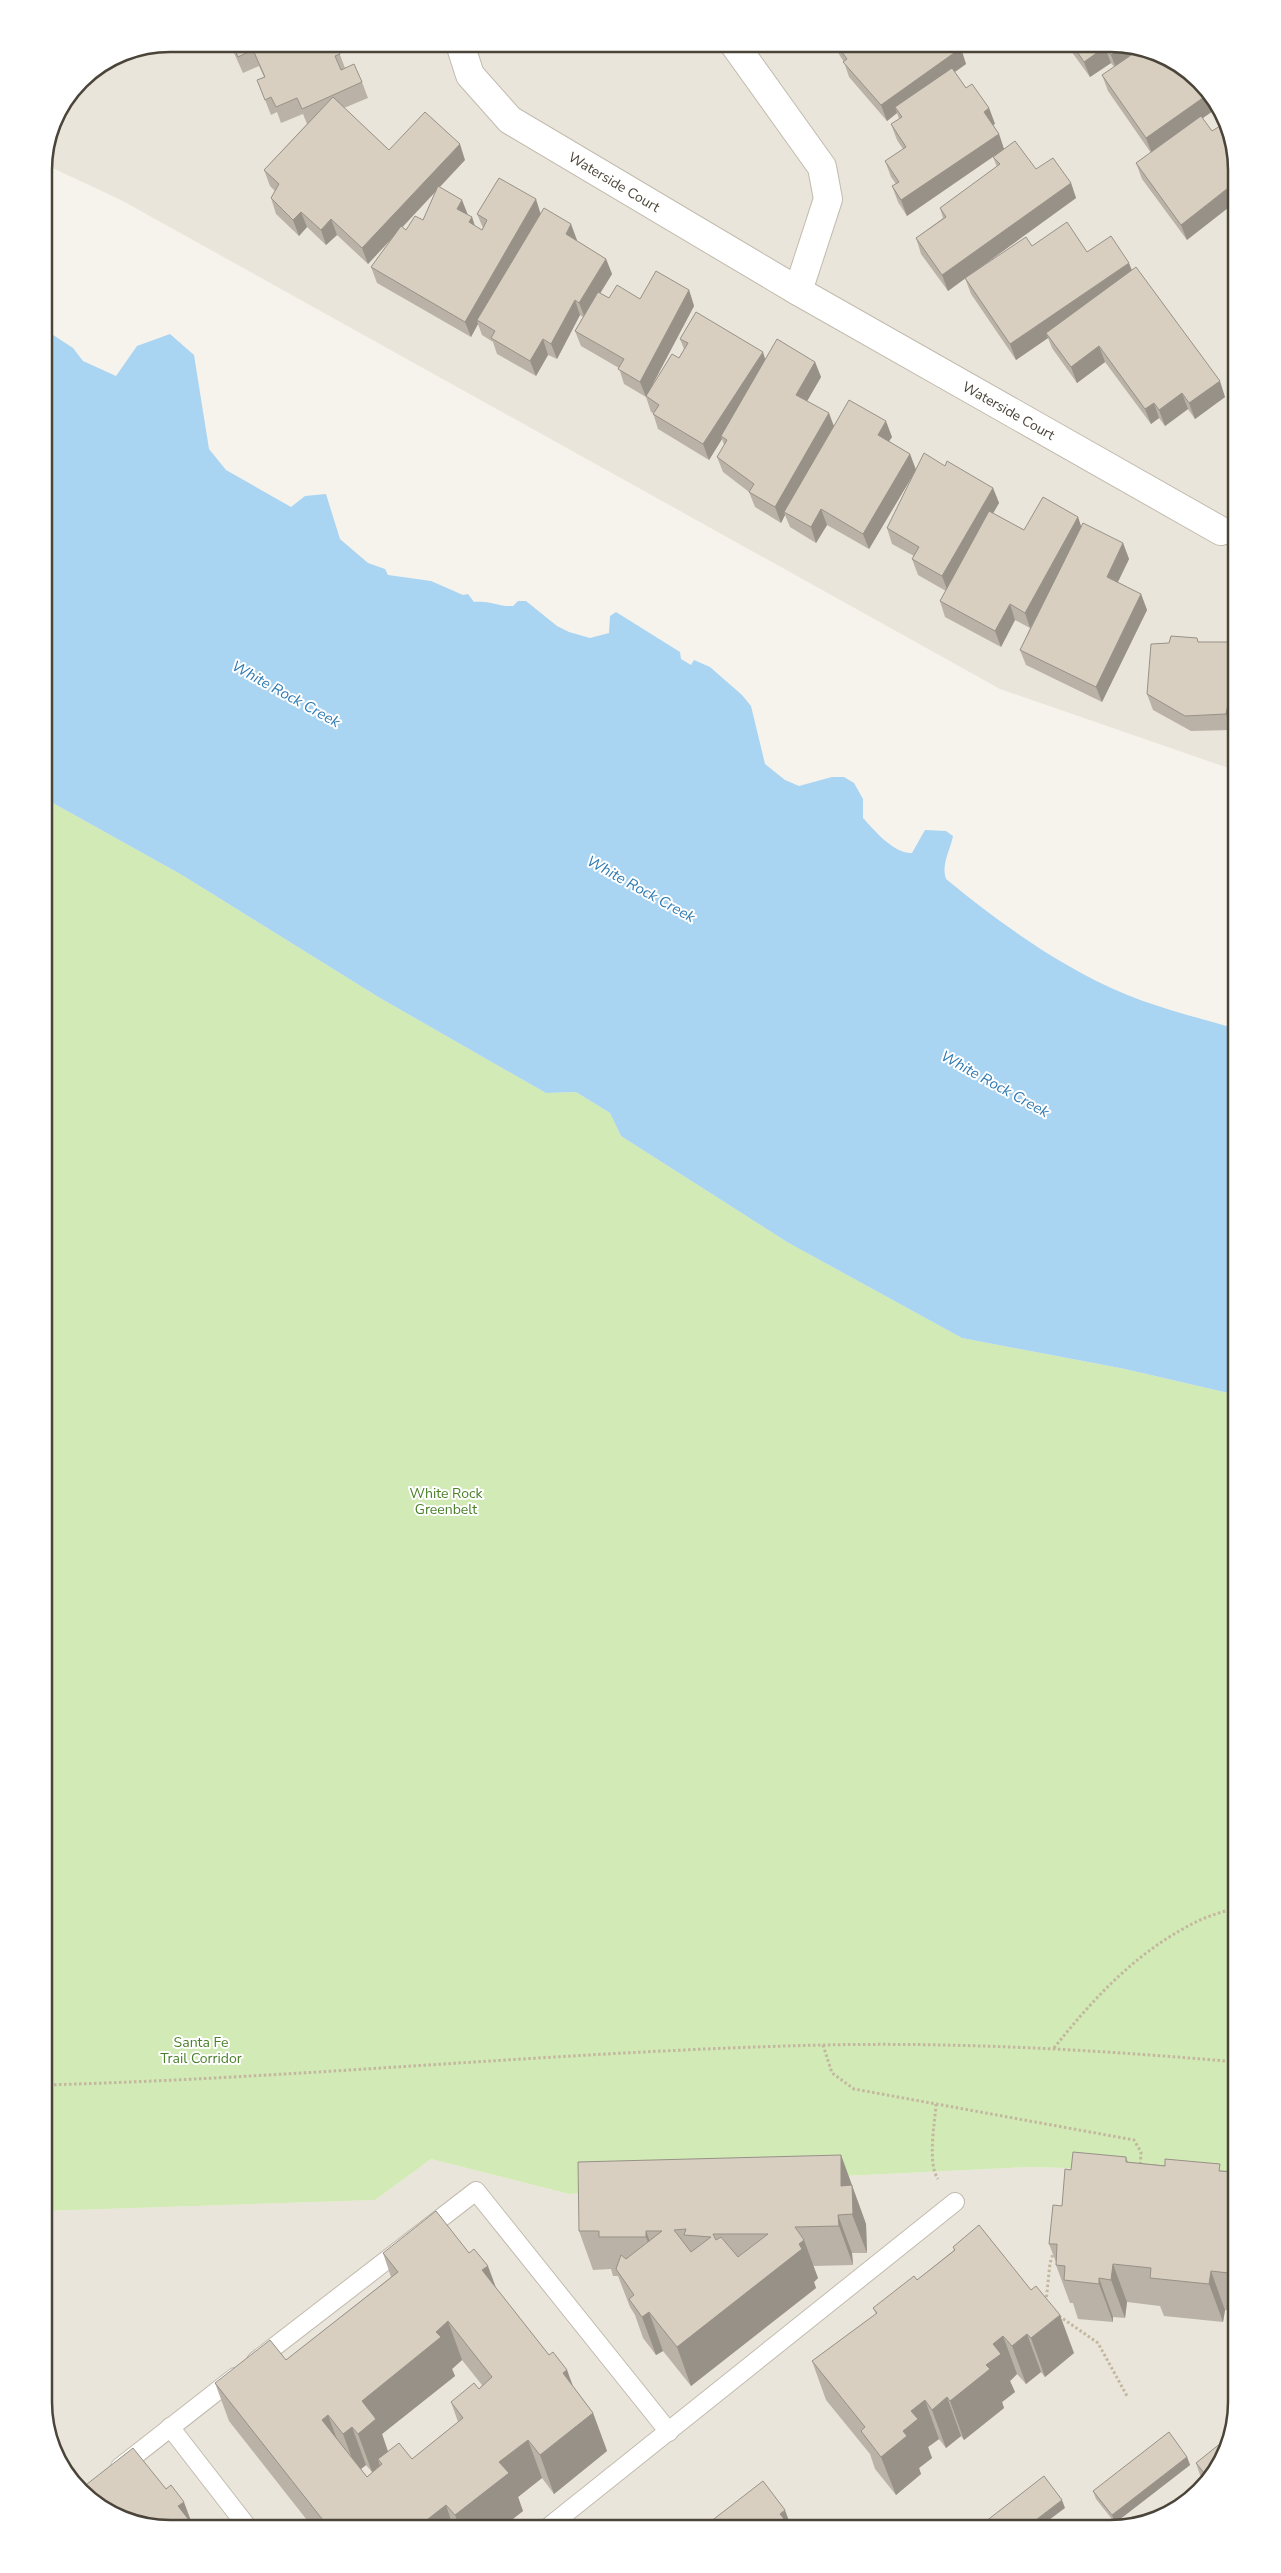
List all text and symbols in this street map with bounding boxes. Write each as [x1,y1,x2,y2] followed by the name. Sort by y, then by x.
[565,147,664,216] street label: Waterside Court
[959,377,1058,444] street label: Waterside Court
[228,656,344,732] water label: White Rock Creek
[583,851,699,927] water label: White Rock Creek
[937,1046,1053,1122] water label: White Rock Creek
[410,1484,483,1519] park label: White Rock Greenbelt
[160,2033,242,2068] park label: Santa Fe Trail Corridor

